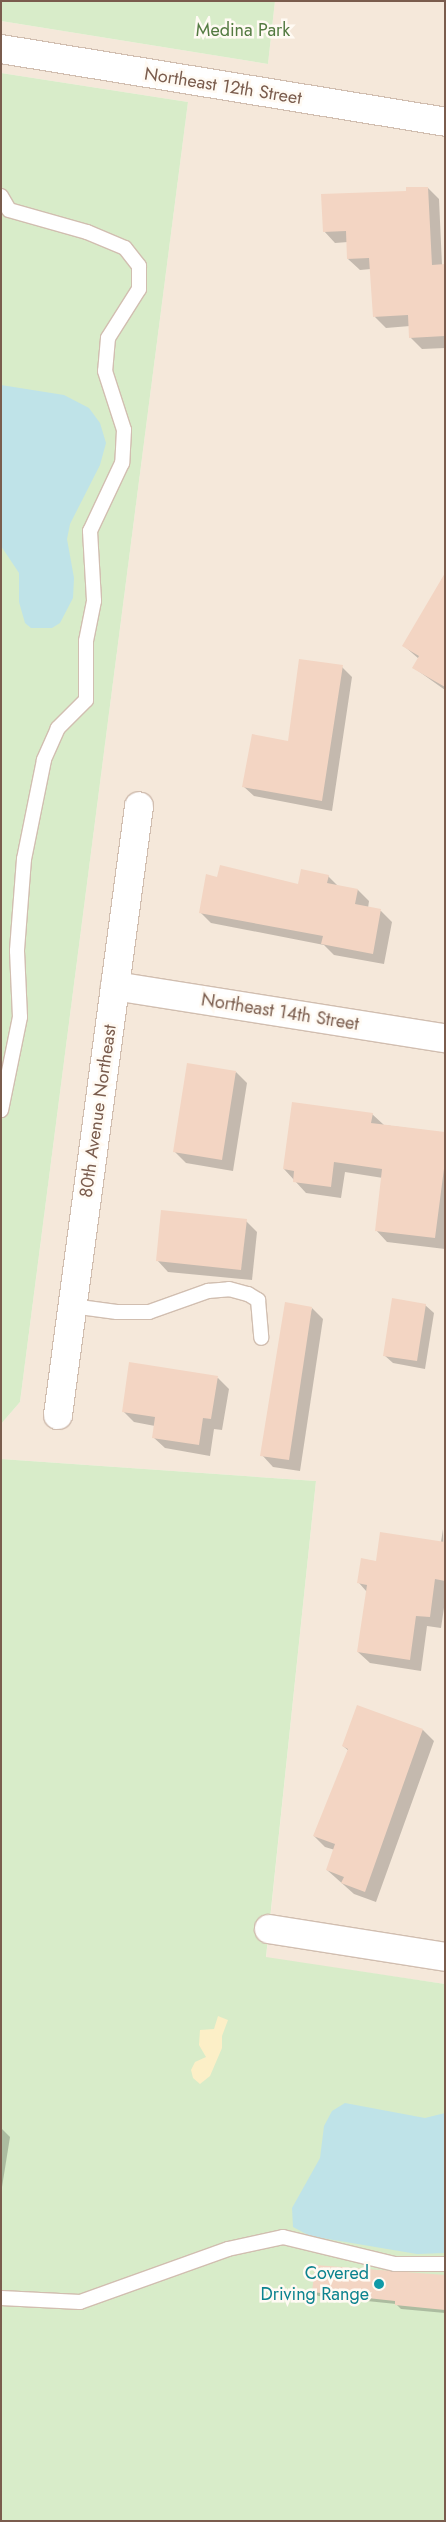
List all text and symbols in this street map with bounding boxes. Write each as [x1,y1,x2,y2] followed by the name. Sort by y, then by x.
[196,19,290,41] park label: Medina Park
[143,63,303,109] street label: Northeast 12th Street
[200,989,360,1035] street label: Northeast 14th Street
[75,1023,121,1199] street label: 80th Avenue Northeast
[260,2263,369,2306] place label: Covered Driving Range
[373,2278,385,2290] marker: Covered Driving Range

